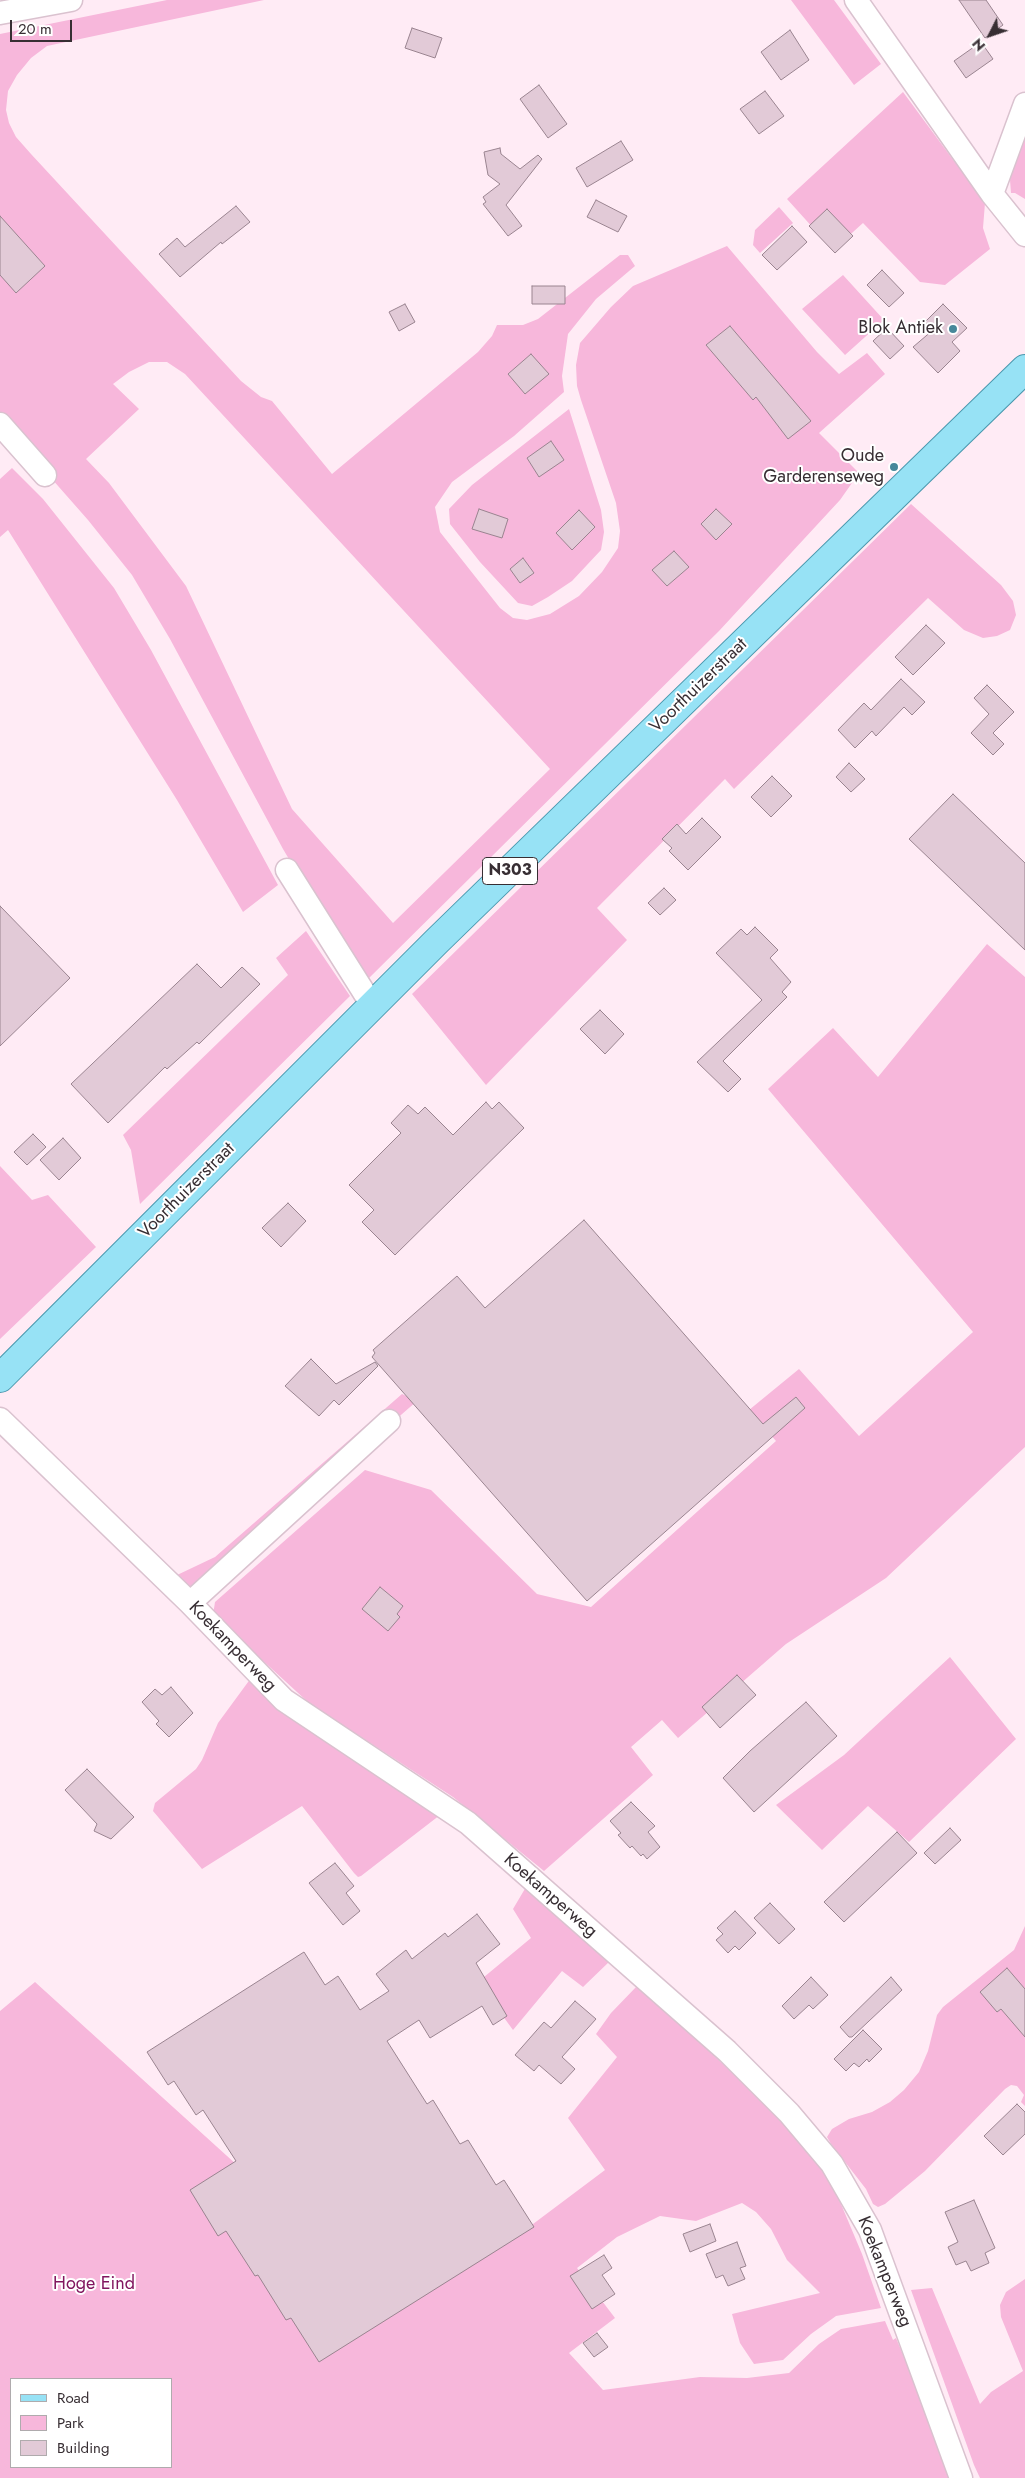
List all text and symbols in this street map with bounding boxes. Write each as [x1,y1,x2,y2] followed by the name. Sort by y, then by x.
[12,10,75,42] scale bar
[965,10,1015,60] north arrow
[18,18,52,40] text: 20 m
[967,34,990,56] text: N
[858,318,943,340] place label: Blok Antiek
[947,323,959,335] marker: Blok Antiek
[763,446,884,488] place label: Oude Garderenseweg
[888,461,900,473] marker: Oude Garderenseweg
[646,634,752,738] street label: Voorthuizerstraat
[482,858,538,884] road number: N303
[134,1138,240,1244] street label: Voorthuizerstraat
[184,1597,280,1697] street label: Koekamperweg
[499,1849,601,1943] street label: Koekamperweg
[852,2214,916,2330] street label: Koekamperweg
[53,2274,135,2296] park label: Hoge Eind
[10,2378,172,2468] legend
[57,2387,89,2409] text: Road
[57,2412,84,2434] text: Park
[57,2437,109,2459] text: Building

